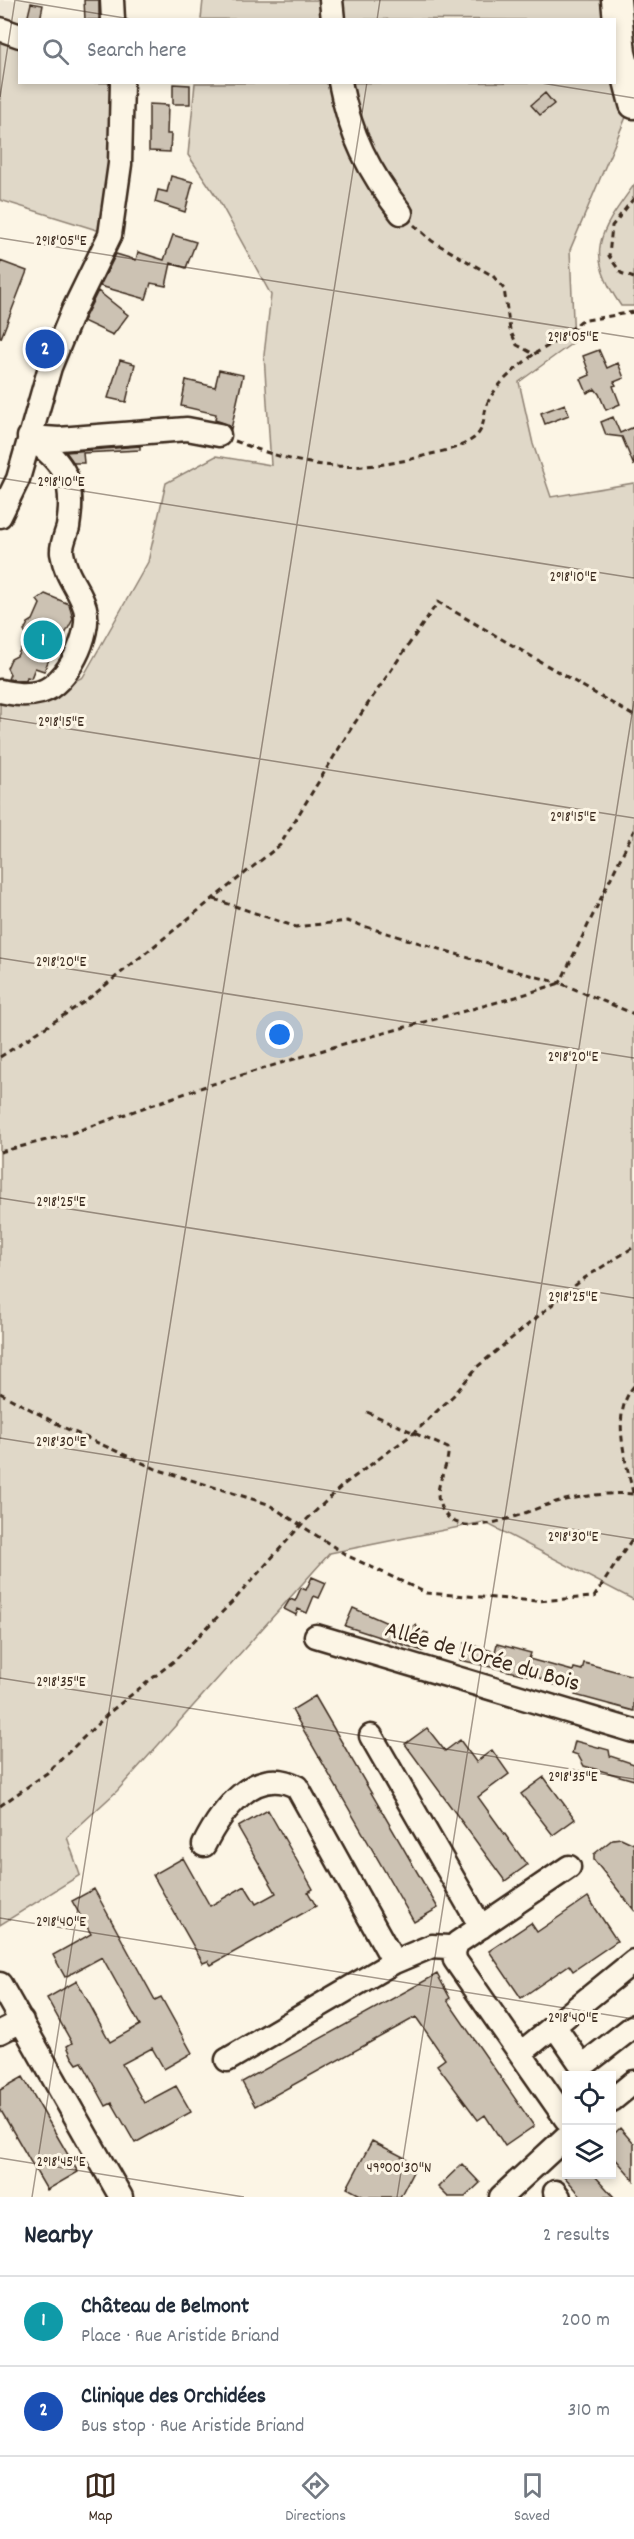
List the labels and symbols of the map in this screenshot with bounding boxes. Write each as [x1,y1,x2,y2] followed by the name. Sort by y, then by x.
[36,231,87,253] text: 2°18'05"E
[26,326,64,372] pin: 2
[548,327,599,349] text: 2°18'05"E
[37,472,85,494] text: 2°18'10"E
[549,567,597,589] text: 2°18'10"E
[24,618,63,662] pin: 1
[38,712,84,734] text: 2°18'15"E
[550,807,596,829] text: 2°18'15"E
[36,952,86,974] text: 2°18'20"E
[265,1020,294,1049] your location
[548,1047,598,1069] text: 2°18'20"E
[36,1192,86,1214] text: 2°18'25"E
[548,1287,598,1309] text: 2°18'25"E
[36,1432,86,1454] text: 2°18'30"E
[548,1527,598,1549] text: 2°18'30"E
[381,1614,583,1702] street label: Allée de l'Orée du Bois
[36,1672,86,1694] text: 2°18'35"E
[548,1767,598,1789] text: 2°18'35"E
[36,1912,86,1934] text: 2°18'40"E
[548,2008,598,2030] text: 2°18'40"E
[37,2152,86,2174] text: 2°18'45"E
[367,2158,431,2180] text: 49°00'30"N

